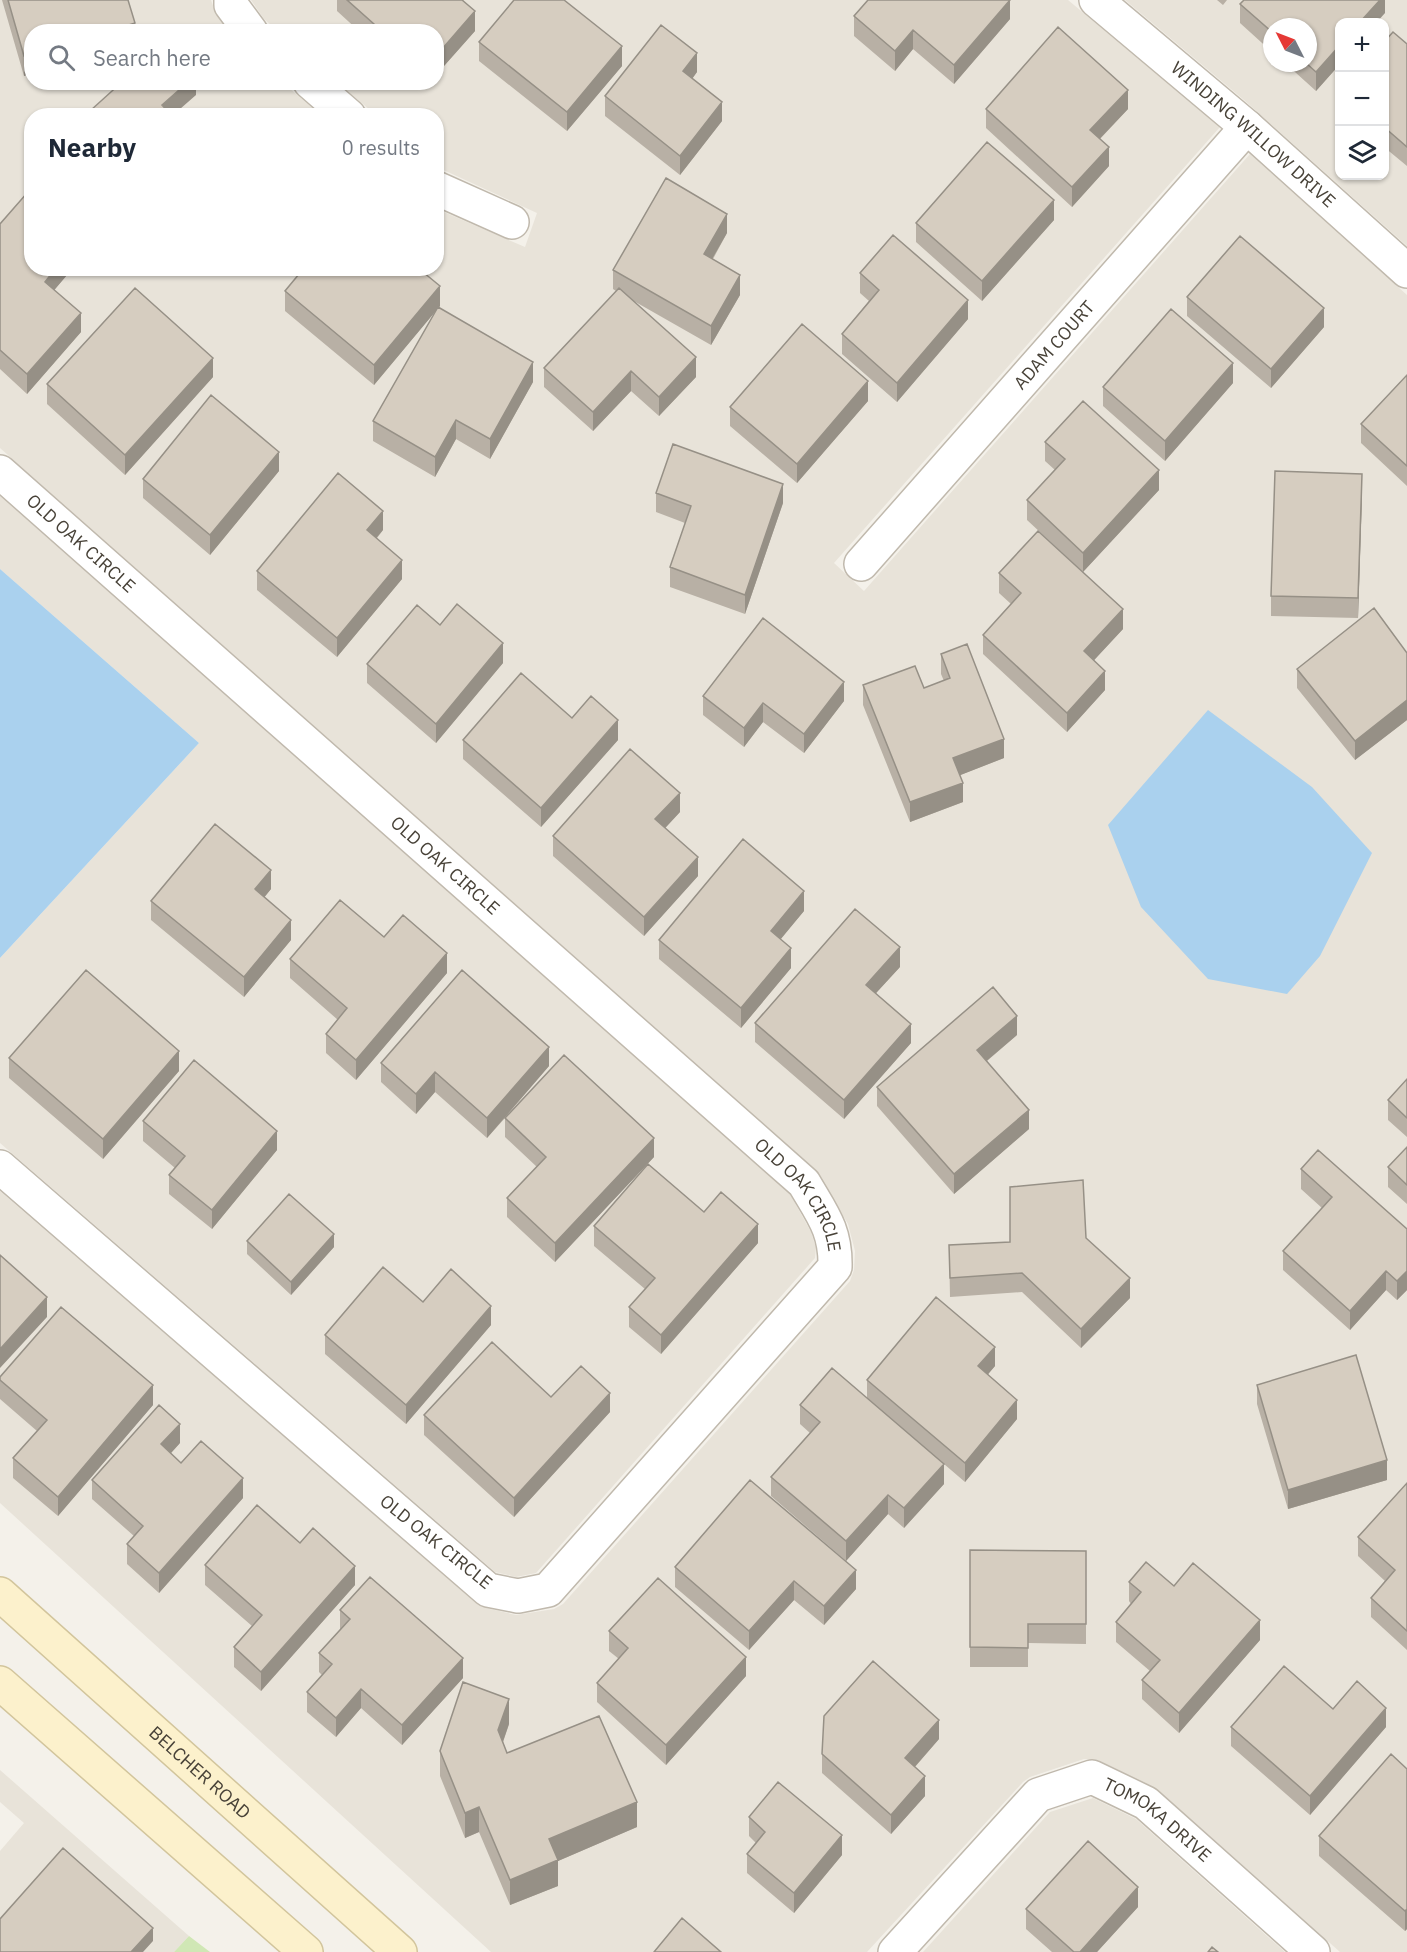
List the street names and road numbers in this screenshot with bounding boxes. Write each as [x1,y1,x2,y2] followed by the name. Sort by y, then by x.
[1167,56,1341,212] street label: WINDING WILLOW DRIVE
[1009,296,1099,394] street label: ADAM COURT
[22,489,141,598] street label: OLD OAK CIRCLE
[386,811,505,920] street label: OLD OAK CIRCLE
[750,1133,846,1253] street label: OLD OAK CIRCLE
[375,1489,497,1594] street label: OLD OAK CIRCLE
[145,1721,256,1824] street label: BELCHER ROAD
[1100,1772,1216,1867] street label: TOMOKA DRIVE

